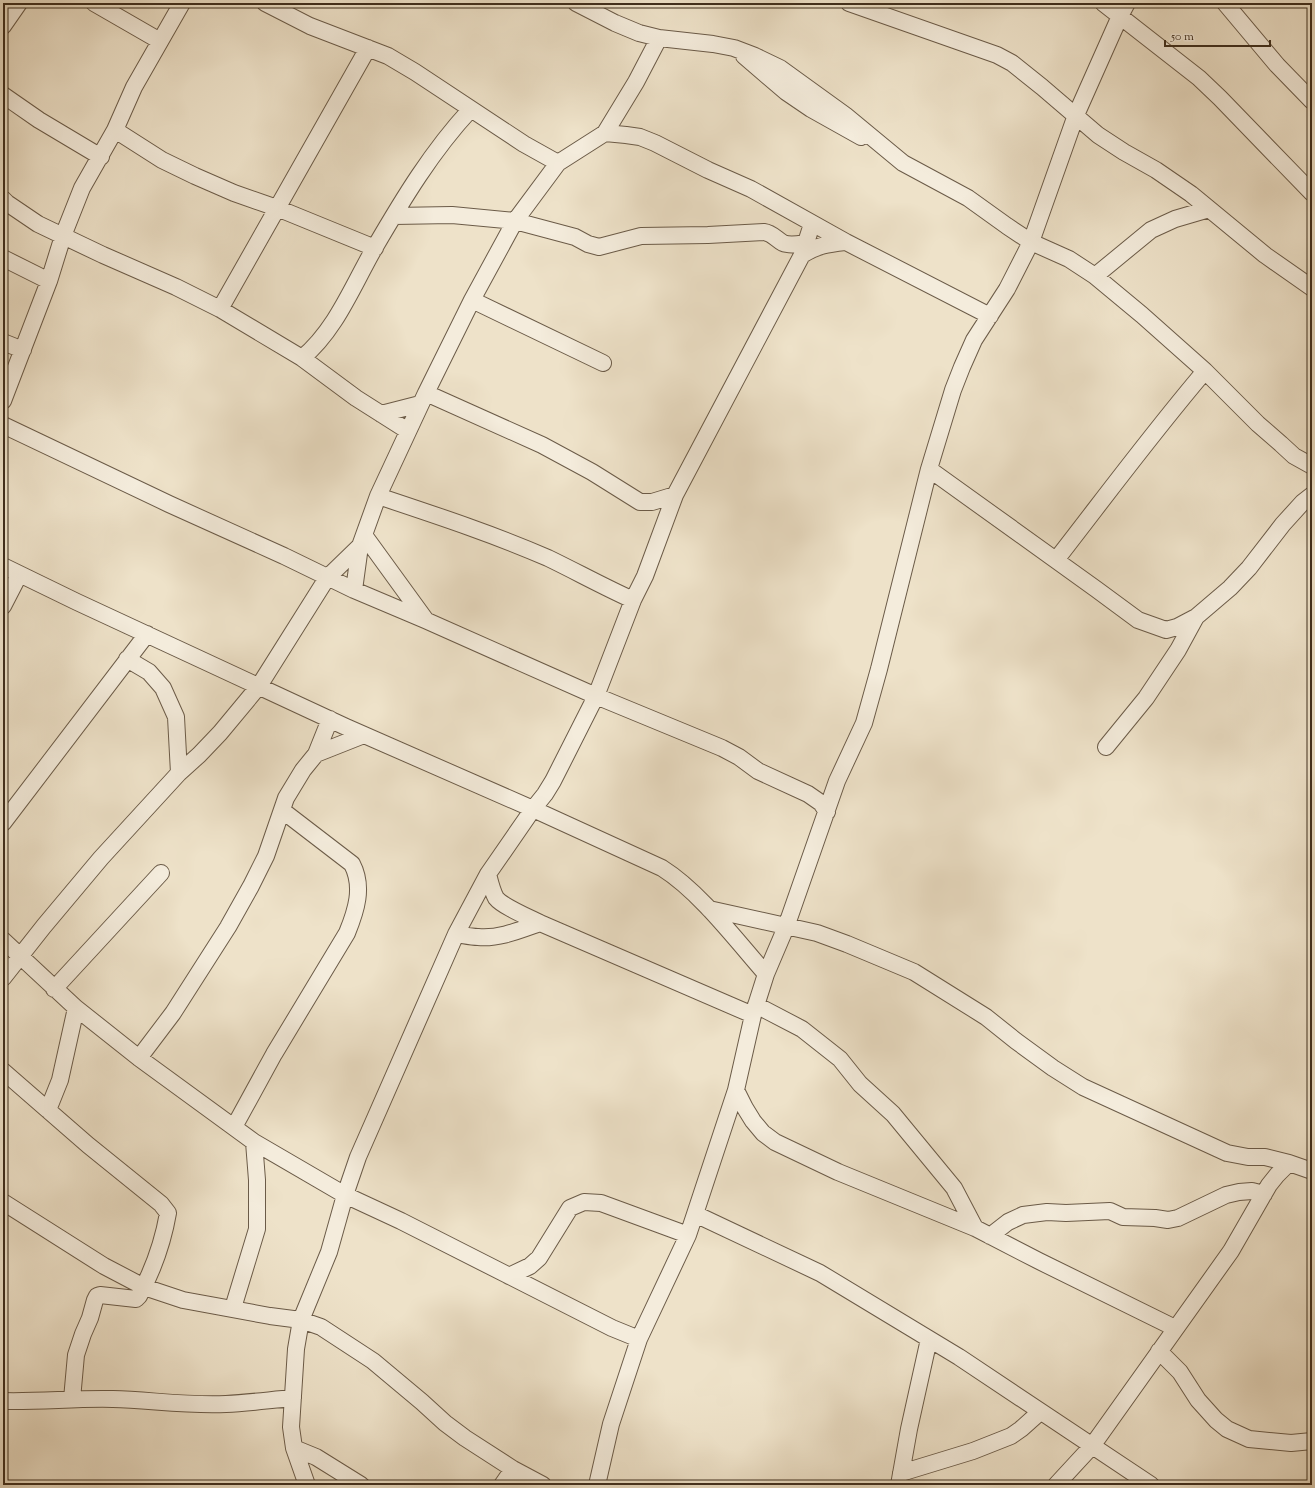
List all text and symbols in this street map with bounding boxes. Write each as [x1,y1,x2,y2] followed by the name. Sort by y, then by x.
[1165,22,1270,48] scale bar
[1170,28,1194,46] text: 50 m

